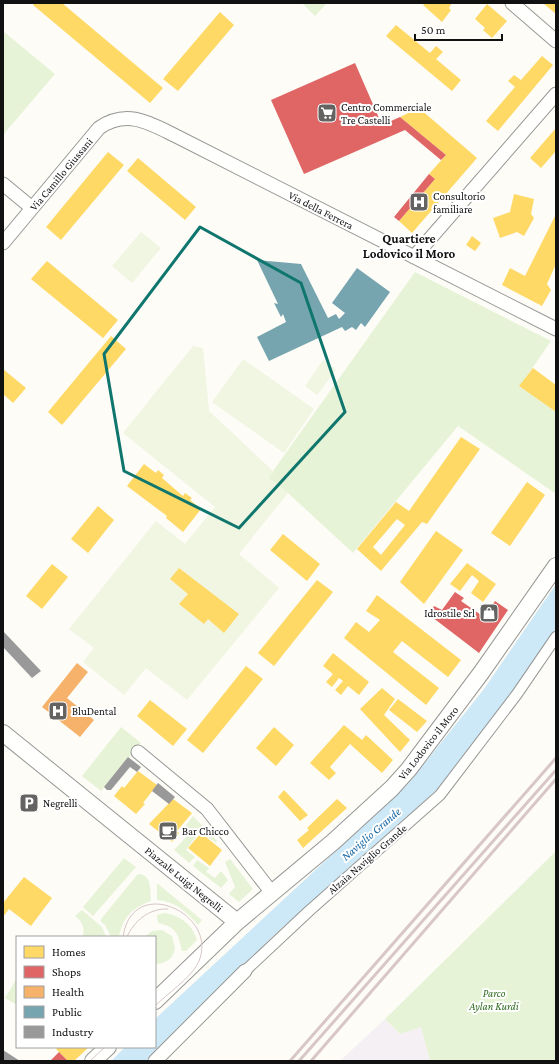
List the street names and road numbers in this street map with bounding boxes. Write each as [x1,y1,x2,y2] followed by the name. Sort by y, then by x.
[27,135,95,213] street label: Via Camillo Giussani
[287,189,355,231] street label: Via della Ferrera
[396,703,461,782] street label: Via Lodovico il Moro
[325,822,409,897] street label: Alzaia Naviglio Grande
[142,844,225,915] street label: Piazzale Luigi Negrelli

